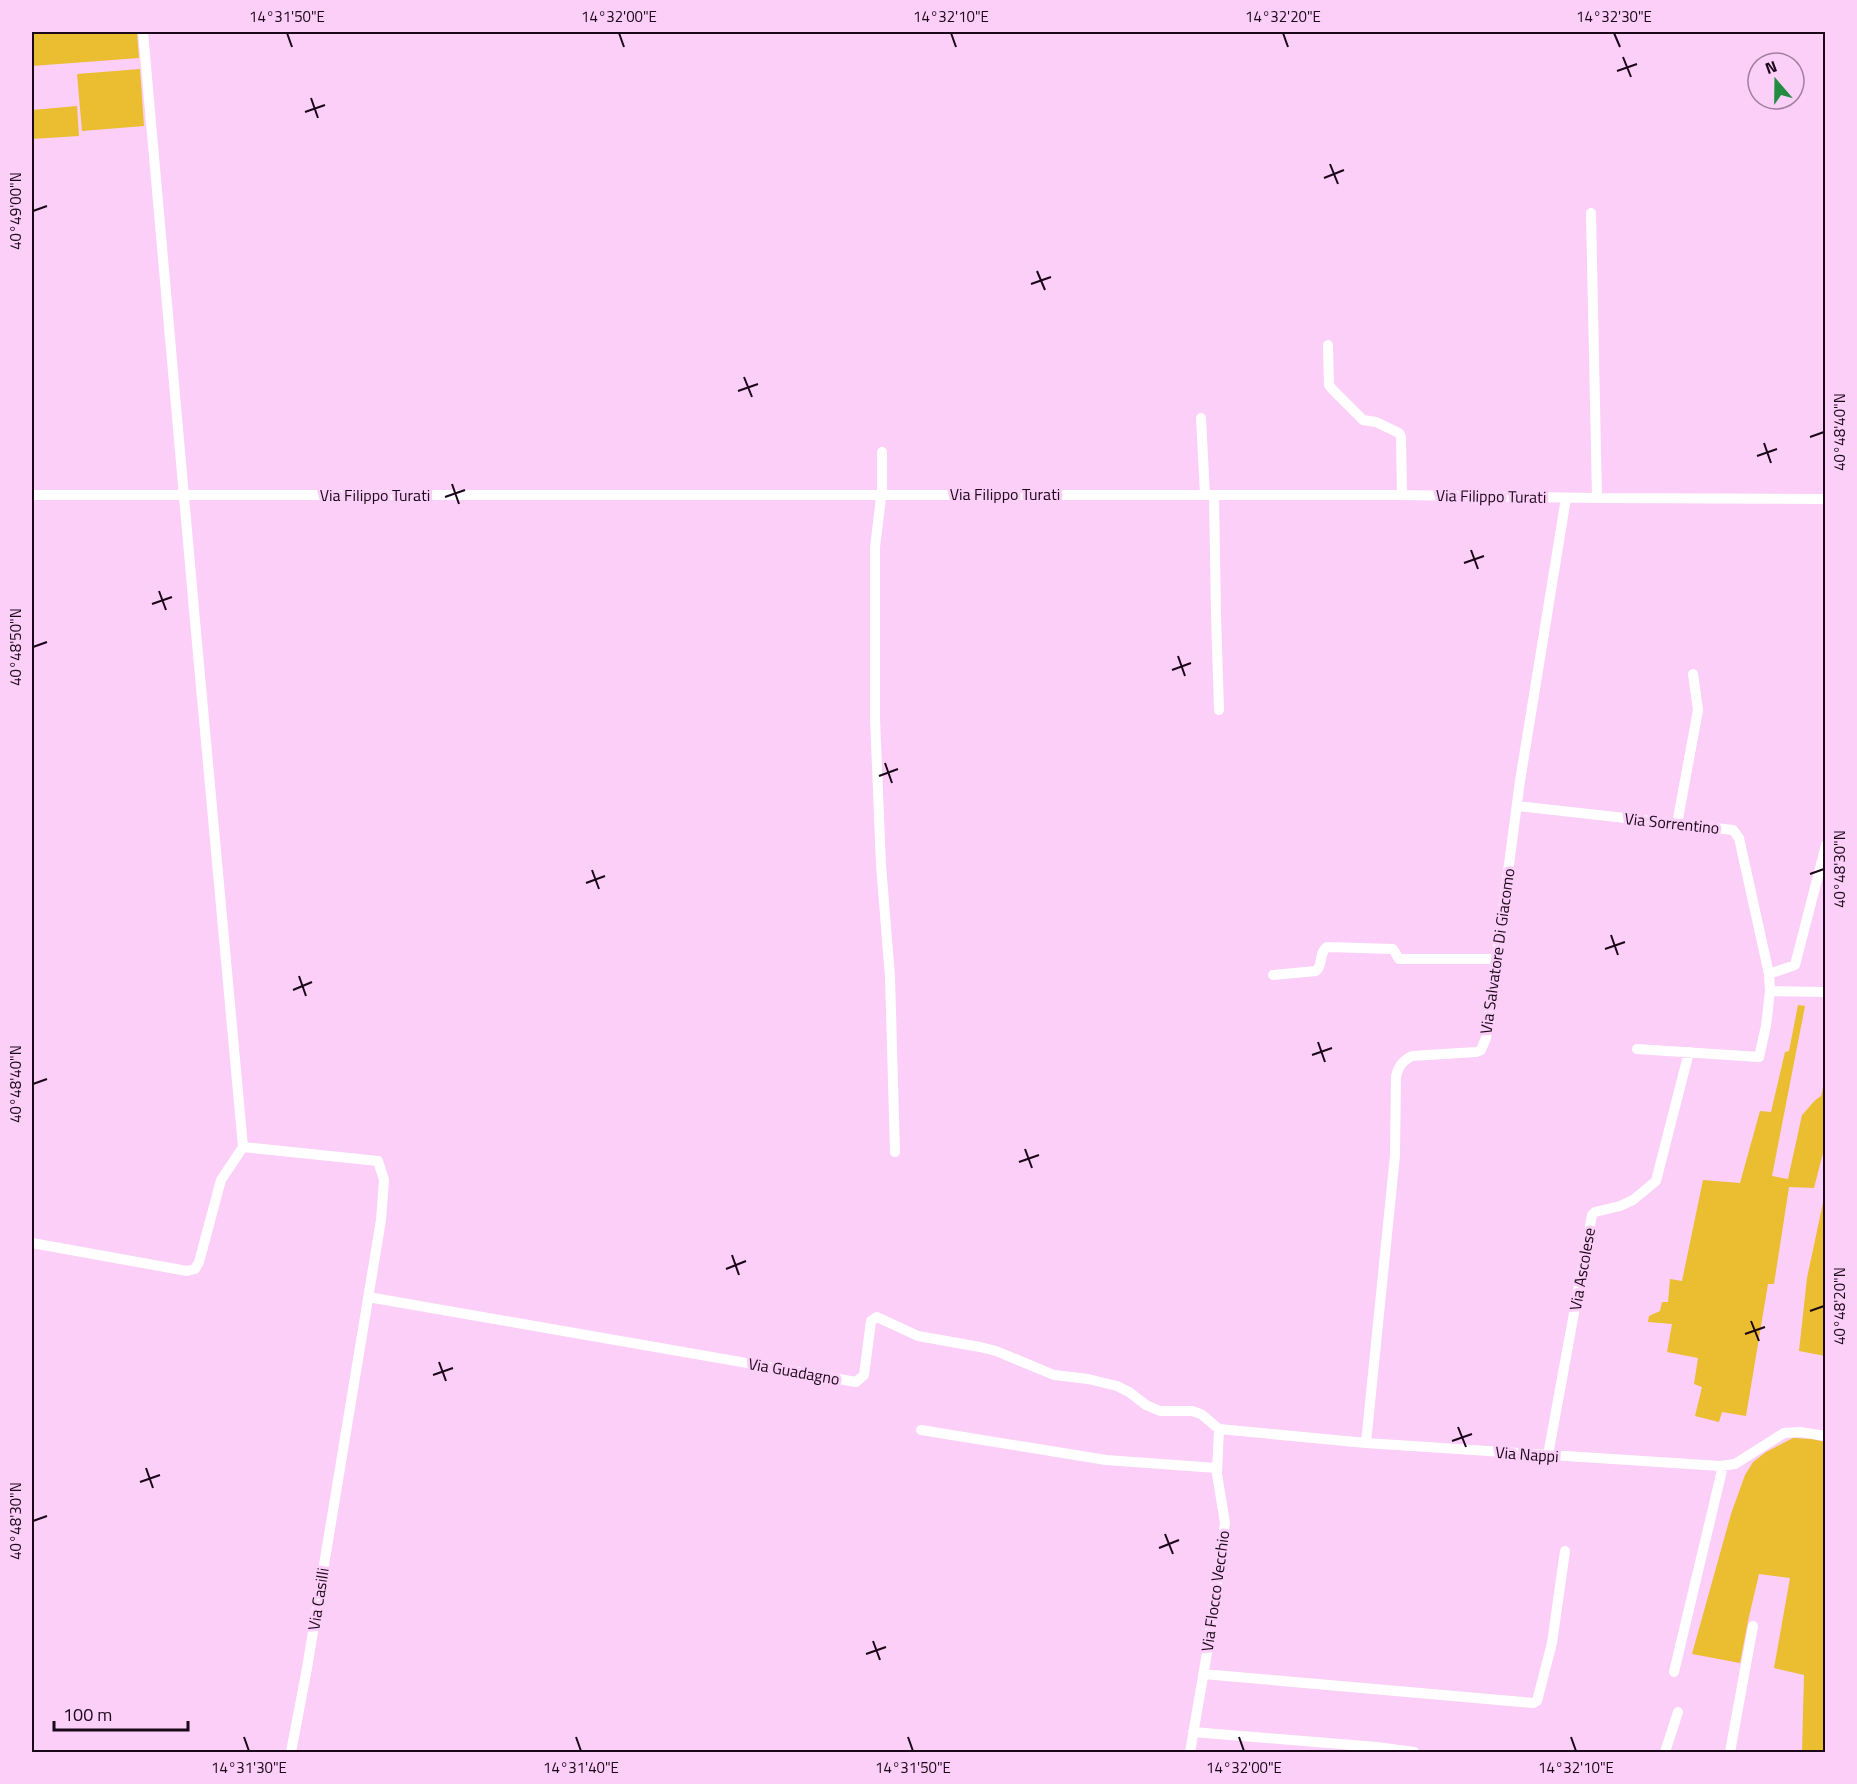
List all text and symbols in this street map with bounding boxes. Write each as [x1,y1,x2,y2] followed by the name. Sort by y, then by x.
[249,5,325,28] text: 14°31'50"E
[581,5,657,28] text: 14°32'00"E
[913,5,989,28] text: 14°32'10"E
[1245,5,1321,28] text: 14°32'20"E
[1576,5,1652,28] text: 14°32'30"E
[1746,51,1806,111] north arrow
[1762,54,1780,80] text: N
[4,172,27,250] text: 40°49'00"N
[1828,393,1851,471] text: 40°48'40"N
[950,482,1060,506] street label: Via Filippo Turati
[320,483,430,507] street label: Via Filippo Turati
[1436,483,1546,509] street label: Via Filippo Turati
[4,608,27,686] text: 40°48'50"N
[1623,806,1721,840] street label: Via Sorrentino
[1828,830,1851,908] text: 40°48'30"N
[1473,867,1521,1035] street label: Via Salvatore Di Giacomo
[4,1045,27,1123] text: 40°48'40"N
[1563,1226,1601,1312] street label: Via Ascolese
[1828,1267,1851,1345] text: 40°48'20"N
[746,1351,842,1391] street label: Via Guadagno
[1494,1440,1560,1468] street label: Via Nappi
[4,1482,27,1560] text: 40°48'30"N
[1195,1529,1235,1653] street label: Via Flocco Vecchio
[301,1566,335,1632] street label: Via Casilli
[54,1694,188,1732] scale bar
[63,1701,112,1728] text: 100 m
[211,1756,287,1779] text: 14°31'30"E
[543,1756,619,1779] text: 14°31'40"E
[875,1756,951,1779] text: 14°31'50"E
[1206,1756,1282,1779] text: 14°32'00"E
[1538,1756,1614,1779] text: 14°32'10"E

